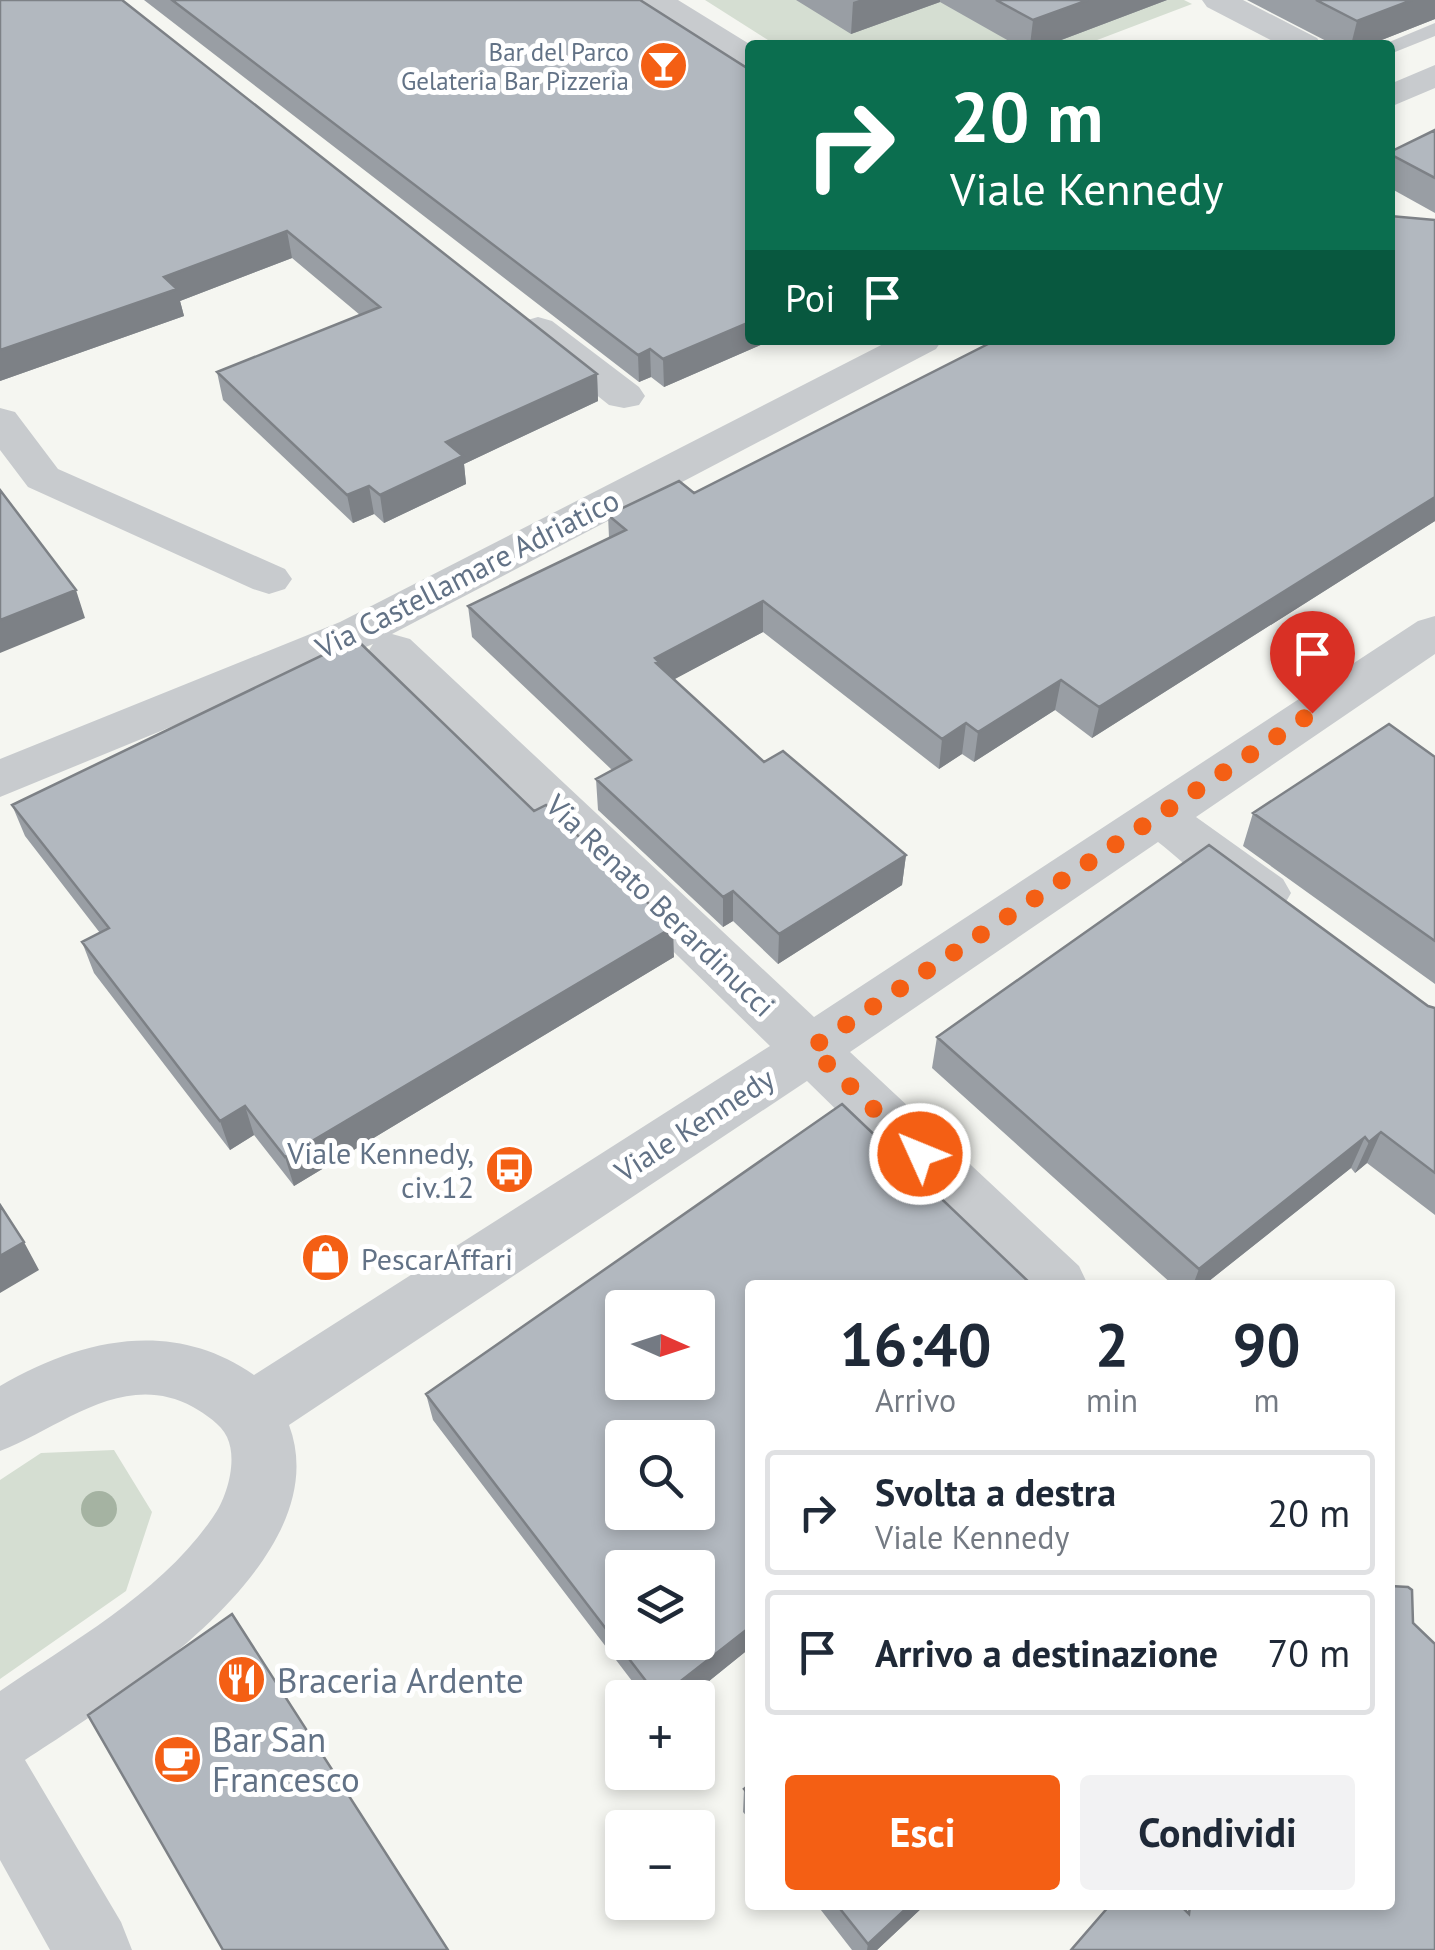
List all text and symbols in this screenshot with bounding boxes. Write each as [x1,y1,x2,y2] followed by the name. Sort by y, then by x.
[401,36,629,97] place label: Bar del Parco Gelateria Bar Pizzeria
[638,40,690,92] bar icon: Bar del Parco Gelateria Bar Pizzeria
[950,71,1103,161] text: 20 m
[785,80,915,210] icon: right
[950,159,1223,217] text: Viale Kennedy
[855,270,910,325] icon: arrive
[785,273,835,322] text: Poi
[308,480,625,667] street label: Via Castellamare Adriatico
[1270,611,1355,714] pin
[1285,626,1340,681] icon: arrive
[537,785,784,1025] street label: Via Renato Berardinucci
[606,1058,781,1191] street label: Viale Kennedy
[868,1102,972,1206] position arrow
[286,1133,474,1206] place label: Viale Kennedy, civ.12
[483,1143,535,1195] bus stop icon: Viale Kennedy, civ.12
[300,1232,352,1284] shop icon: PescarAffari
[361,1239,513,1278] place label: PescarAffari
[605,1290,715,1400] north arrow
[605,1290,715,1920] map controls
[839,1305,992,1383] text: 16:40
[1095,1305,1129,1383] text: 2
[1233,1305,1301,1383] text: 90
[875,1379,956,1421] text: Arrivo
[1086,1379,1138,1421] text: min
[1254,1379,1280,1421] text: m
[605,1420,715,1530] button: search
[875,1467,1116,1516] text: Svolta a destra
[790,1485,845,1540] icon: right
[1268,1488,1350,1537] text: 20 m
[875,1516,1069,1558] text: Viale Kennedy
[605,1550,715,1660] button: layers
[790,1625,845,1680] icon: arrive
[875,1628,1218,1677] text: Arrivo a destinazione
[1268,1628,1350,1677] text: 70 m
[216,1654,268,1706] restaurant icon: Braceria Ardente
[277,1657,524,1703] place label: Braceria Ardente
[605,1680,715,1790] button: +
[212,1716,360,1802] place label: Bar San Francesco
[151,1733,203,1785] cafe icon: Bar San Francesco
[785,1775,1060,1890] button: Esci
[1080,1775,1355,1890] button: Condividi
[605,1810,715,1920] button: −

